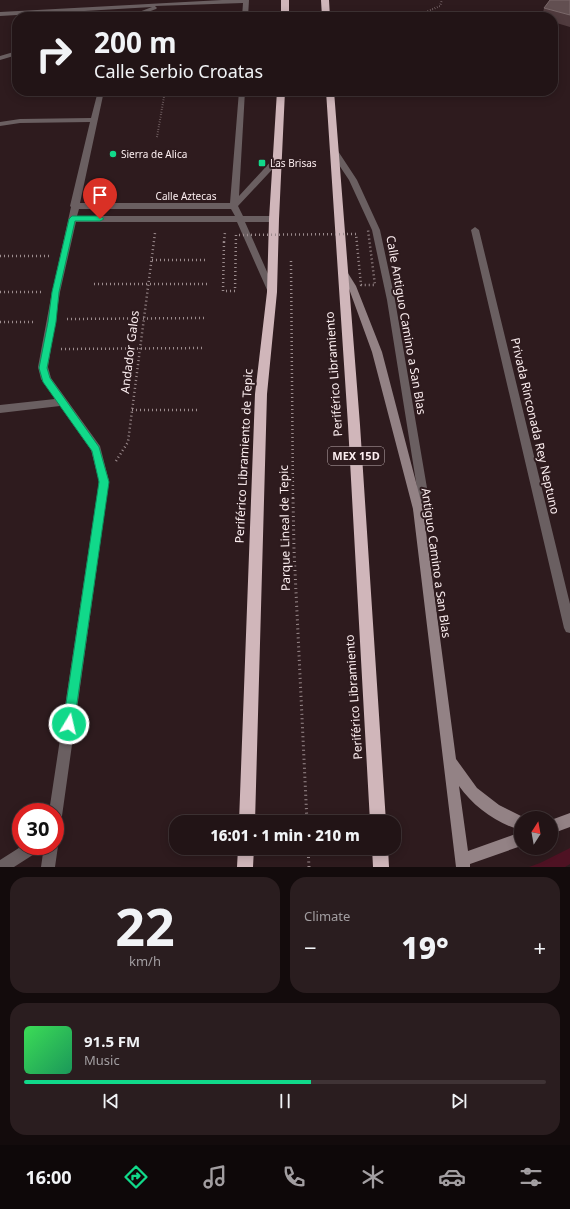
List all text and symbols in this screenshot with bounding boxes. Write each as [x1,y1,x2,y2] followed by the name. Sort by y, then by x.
[94,23,177,61] text: 200 m
[28,28,80,80] icon: right
[94,59,263,83] text: Calle Serbio Croatas
[121,147,187,161] place label: Sierra de Alica
[108,149,118,159] marker: Sierra de Alica
[270,156,317,170] place label: Las Brisas
[257,158,267,168] marker: Las Brisas
[83,178,117,219] pin
[89,184,111,206] icon: arrive
[156,189,217,203] street label: Calle Aztecas
[382,234,431,416] street label: Calle Antiguo Camino a San Blas
[116,309,143,394] street label: Andador Galos
[321,311,346,437] street label: Periférico Libramiento
[507,336,564,516] street label: Privada Rinconada Rey Neptuno
[230,368,257,544] street label: Periférico Libramiento de Tepic
[328,447,384,465] road number: MEX 15D
[275,465,294,591] street label: Parque Lineal de Tepic
[418,487,455,639] street label: Antiguo Camino a San Blas
[341,634,366,760] street label: Periférico Libramiento
[48,703,90,745] position arrow
[12,803,64,855] speed limit sign: 30
[514,811,558,855] north arrow
[514,811,558,855] map controls
[210,825,360,845] text: 16:01 · 1 min · 210 m
[115,890,175,961] text: 22
[304,907,350,925] text: Climate
[401,927,449,968] text: 19°
[304,932,317,962] text: −
[533,932,546,962] text: +
[129,952,161,970] text: km/h
[84,1031,140,1051] text: 91.5 FM
[84,1051,120,1069] text: Music
[100,1090,122,1112] icon: previous
[274,1090,296,1112] icon: pause
[448,1090,470,1112] icon: next
[122,1163,150,1191] icon: directions
[201,1163,229,1191] icon: music
[280,1163,308,1191] icon: phone
[359,1163,387,1191] icon: climate
[438,1163,466,1191] icon: car
[517,1163,545,1191] icon: filters
[25,1165,72,1189] text: 16:00

